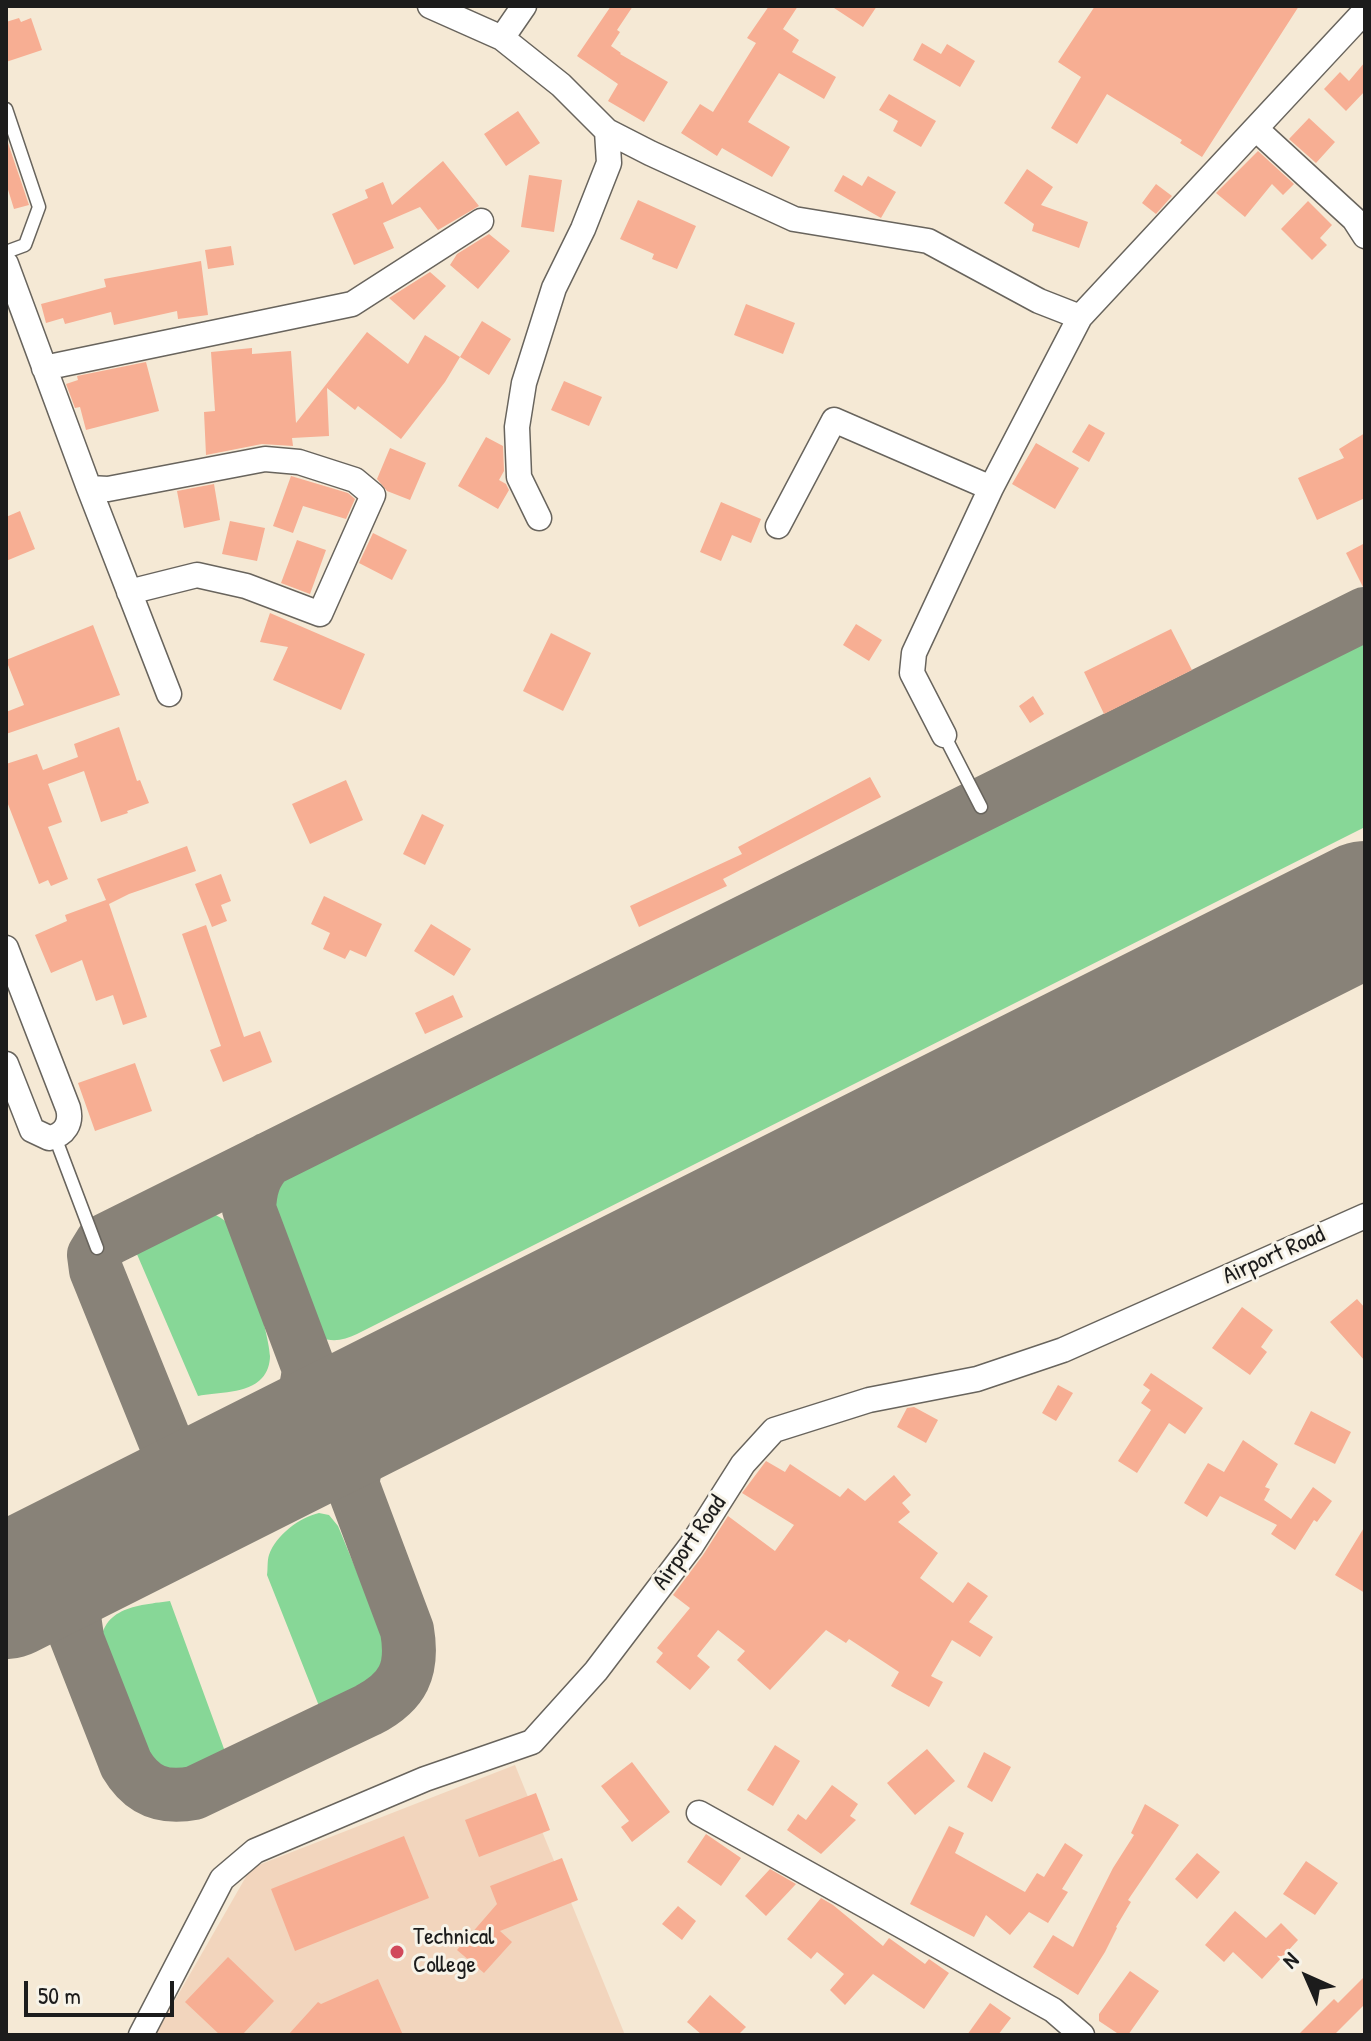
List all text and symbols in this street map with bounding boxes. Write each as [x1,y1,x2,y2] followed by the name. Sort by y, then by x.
[1219,1221,1329,1291] street label: Airport Road
[647,1490,733,1596] street label: Airport Road
[413,1924,495,1980] place label: Technical College
[1267,1937,1347,2017] north arrow
[388,1943,406,1961] marker: Technical College
[1275,1945,1305,1975] text: N
[28,1965,178,2015] scale bar
[38,1979,81,2011] text: 50 m

